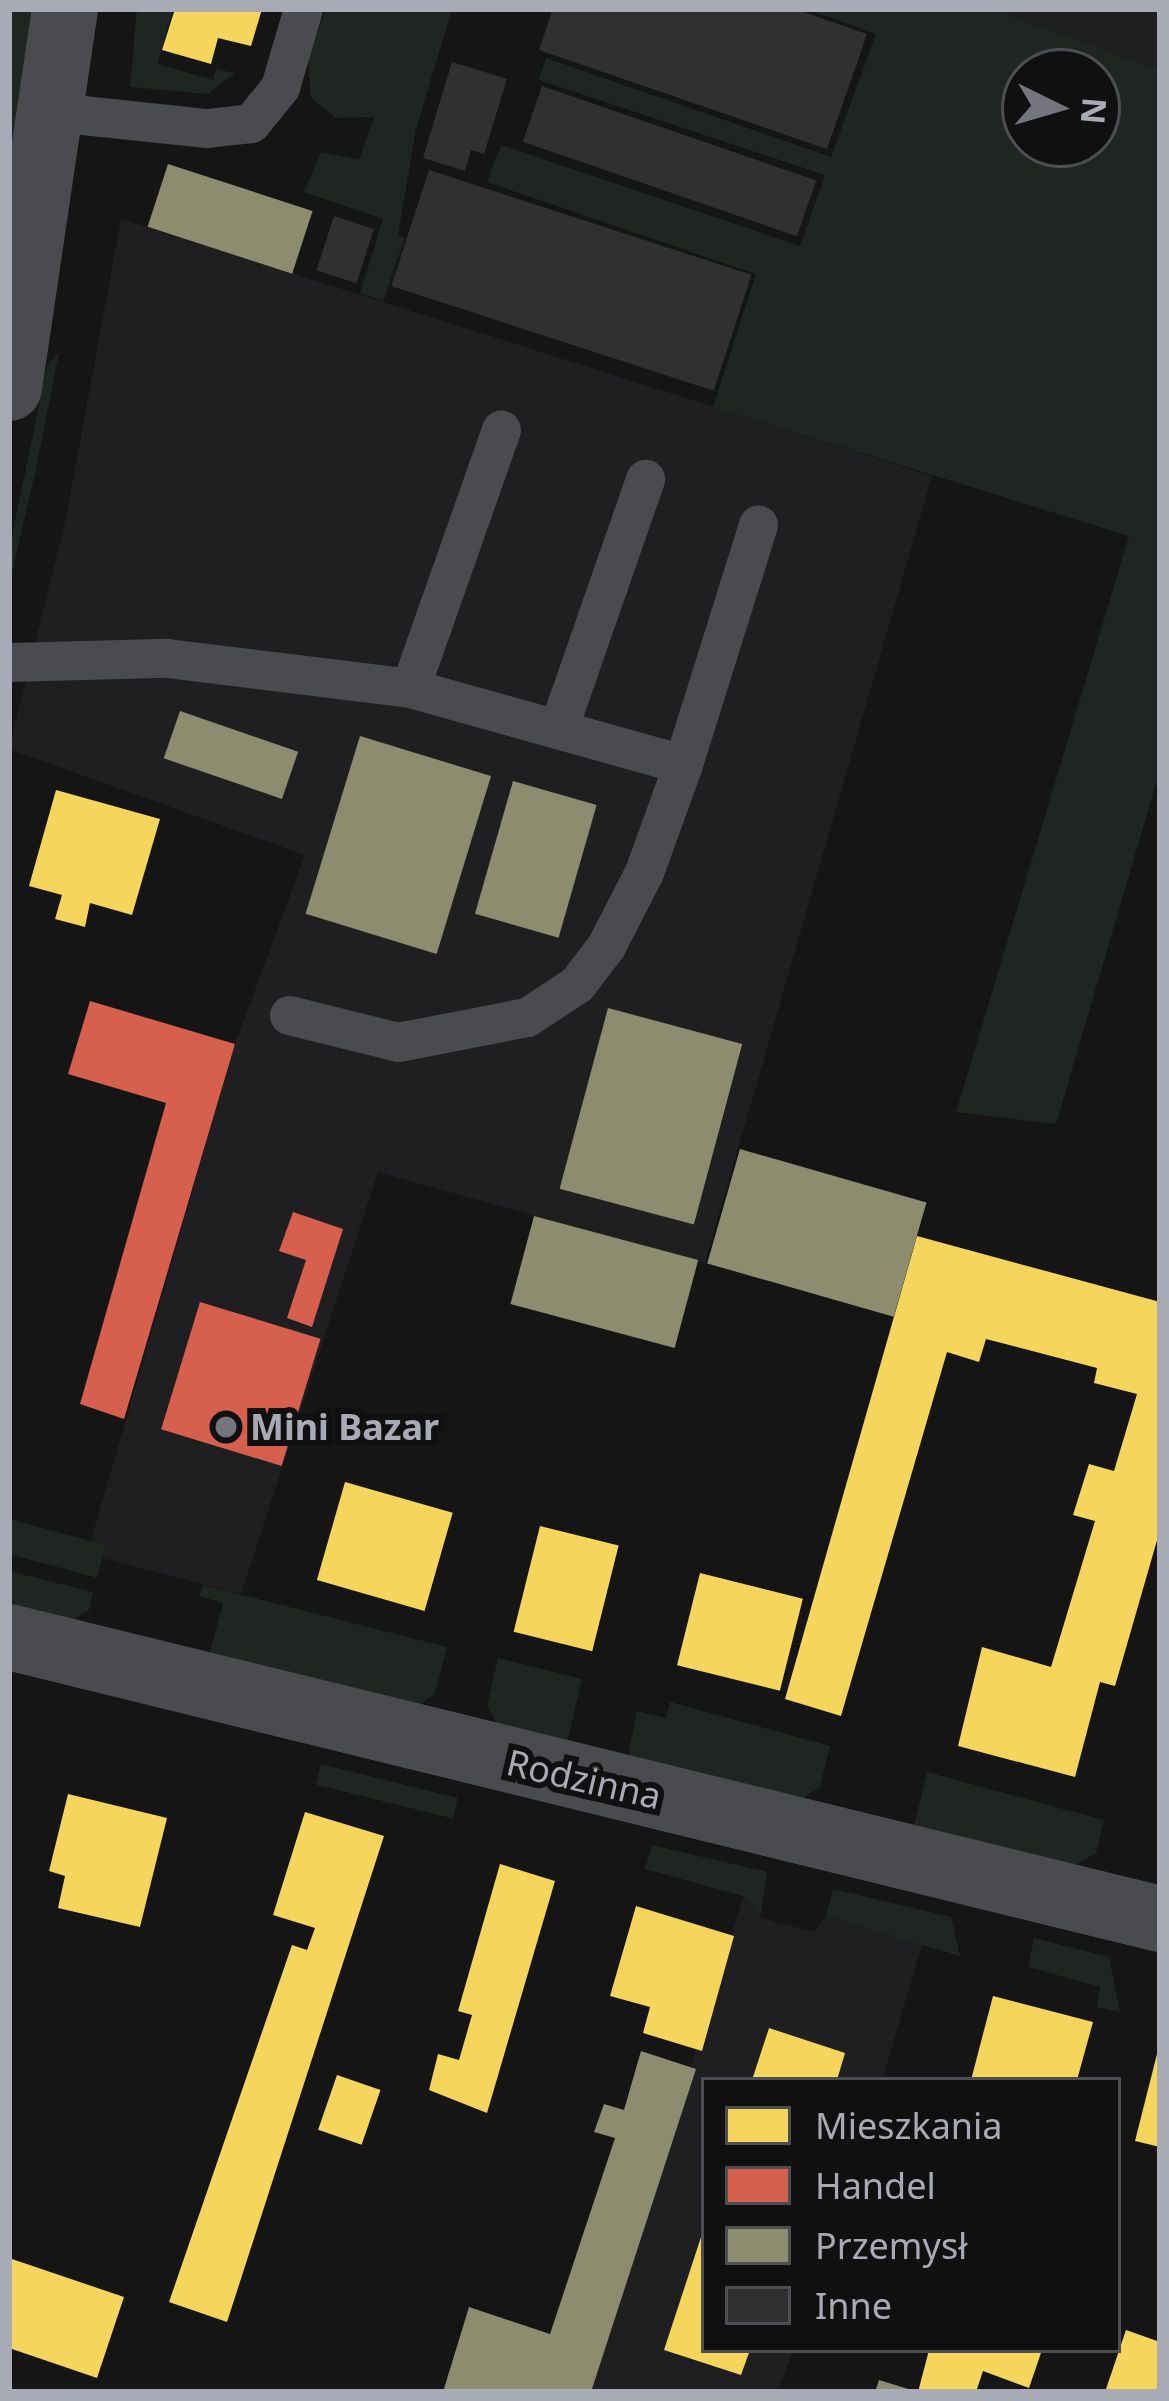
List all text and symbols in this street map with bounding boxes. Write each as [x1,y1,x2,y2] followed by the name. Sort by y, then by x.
[1001,48,1121,168] north arrow
[1071,96,1118,126] text: N
[250,1405,439,1449] place label: Mini Bazar
[213,1414,239,1440] marker: Mini Bazar
[503,1740,665,1818] street label: Rodzinna
[701,2077,1121,2353] legend
[815,2101,1003,2150] text: Mieszkania
[815,2161,936,2210] text: Handel
[815,2221,967,2270] text: Przemysł
[815,2281,892,2330] text: Inne

